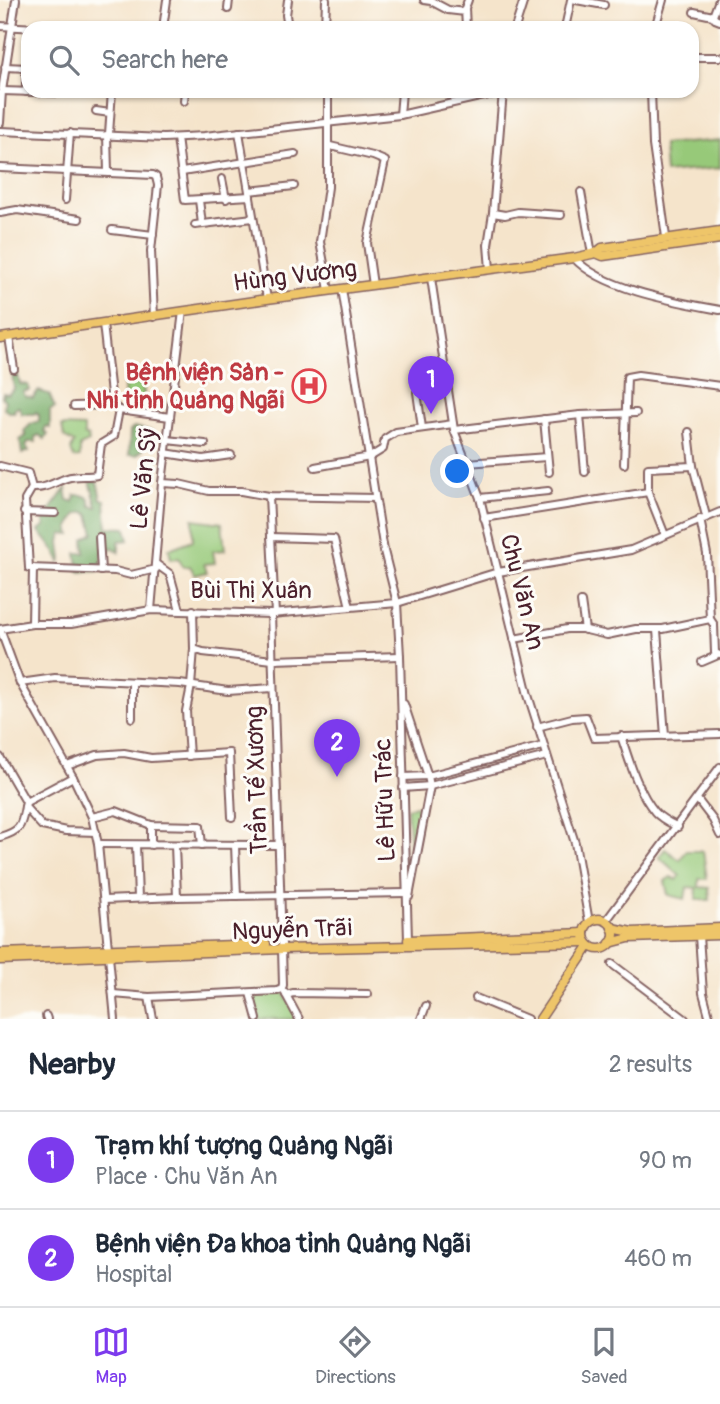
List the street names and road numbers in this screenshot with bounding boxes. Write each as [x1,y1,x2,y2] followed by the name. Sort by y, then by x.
[232,254,358,298] street label: Hùng Vương
[124,427,164,531] street label: Lê Văn Sỹ
[494,531,550,653] street label: Chu Văn An
[190,576,312,605] street label: Bùi Thị Xuân
[240,705,274,855] street label: Trần Tế Xương
[368,738,402,862] street label: Lê Hữu Trác
[232,913,352,947] street label: Nguyễn Trãi

